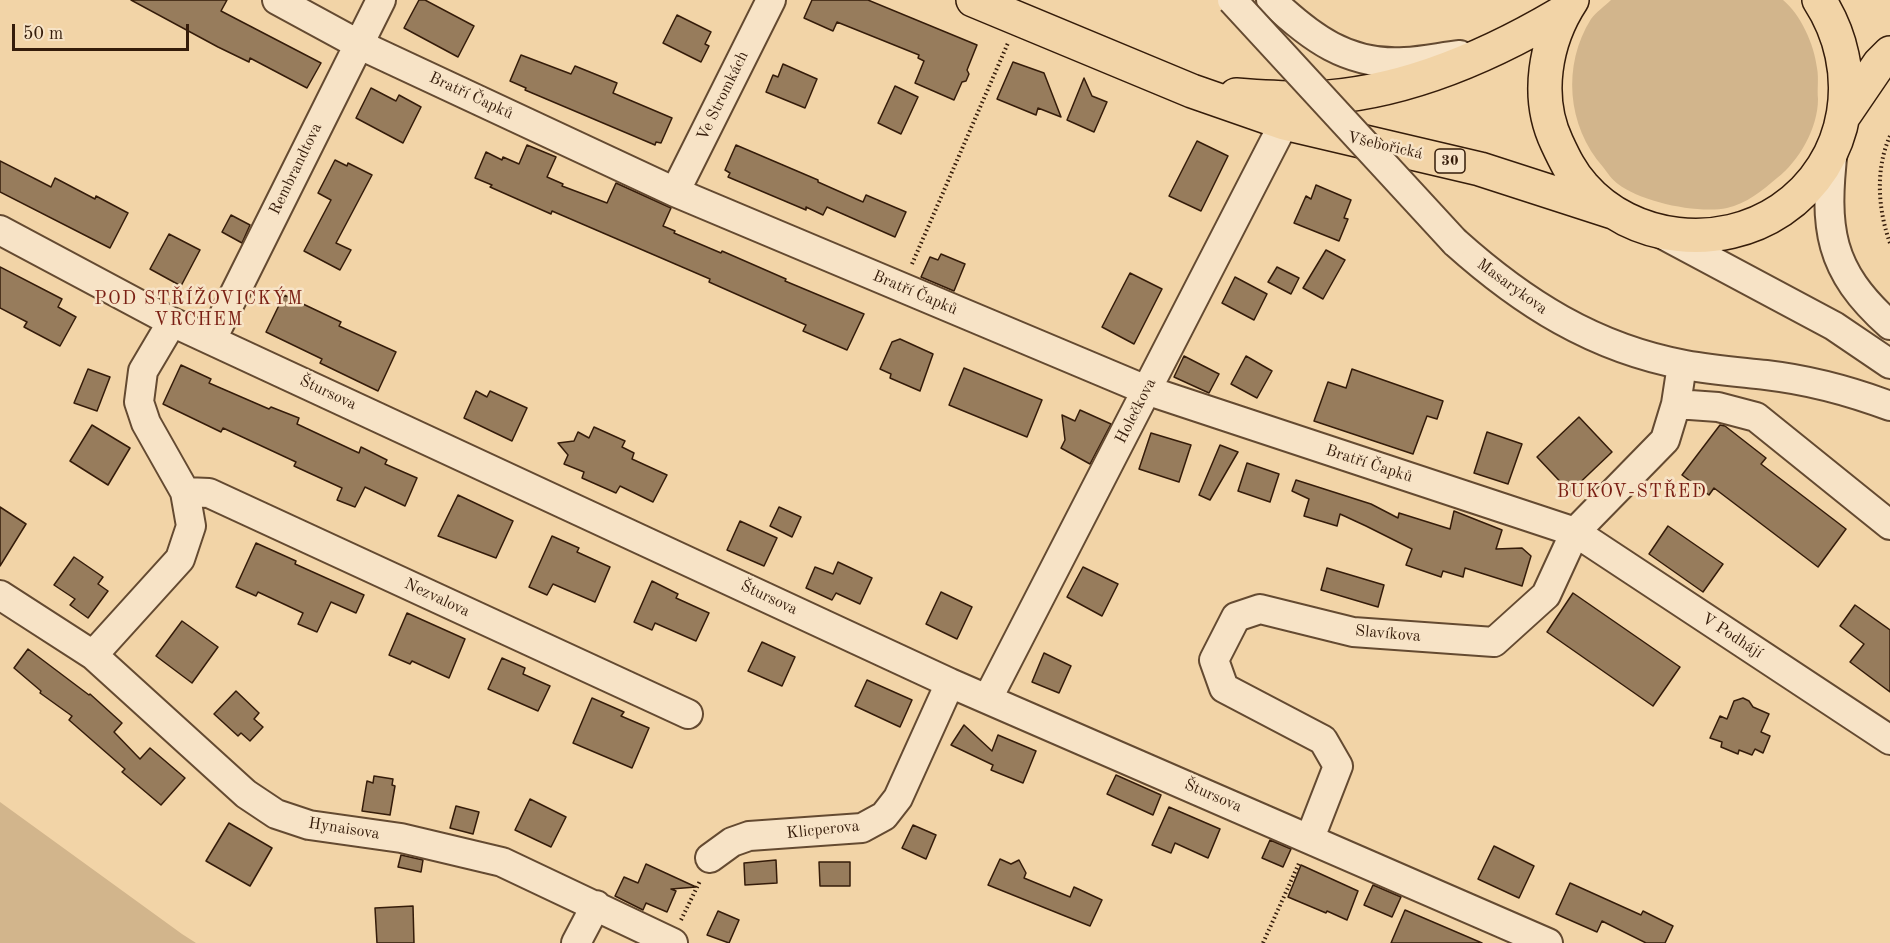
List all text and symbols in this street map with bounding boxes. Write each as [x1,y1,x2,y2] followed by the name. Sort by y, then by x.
[15,12,192,50] scale bar
[23,25,63,43] text: 50 m
[693,48,753,144] street label: Ve Stromkách
[426,68,516,124] street label: Bratří Čapků
[265,120,327,218] street label: Rembrandtova
[1345,128,1425,164] street label: Všebořická
[1435,149,1465,173] road number: 30
[1473,255,1551,319] street label: Masarykova
[870,267,960,319] street label: Bratří Čapků
[94,288,304,330] district label: POD STŘÍŽOVICKÝM VRCHEM
[296,371,360,415] street label: Štursova
[1111,375,1161,447] street label: Holečkova
[1323,441,1415,487] street label: Bratří Čapků
[1557,481,1707,503] district label: BUKOV-STŘED
[401,574,473,622] street label: Nezvalova
[737,576,801,620] street label: Štursova
[1698,609,1766,663] street label: V Podhájí
[1354,622,1422,646] street label: Slavíkova
[1181,775,1245,817] street label: Štursova
[307,814,381,844] street label: Hynaisova
[786,817,860,843] street label: Klicperova

